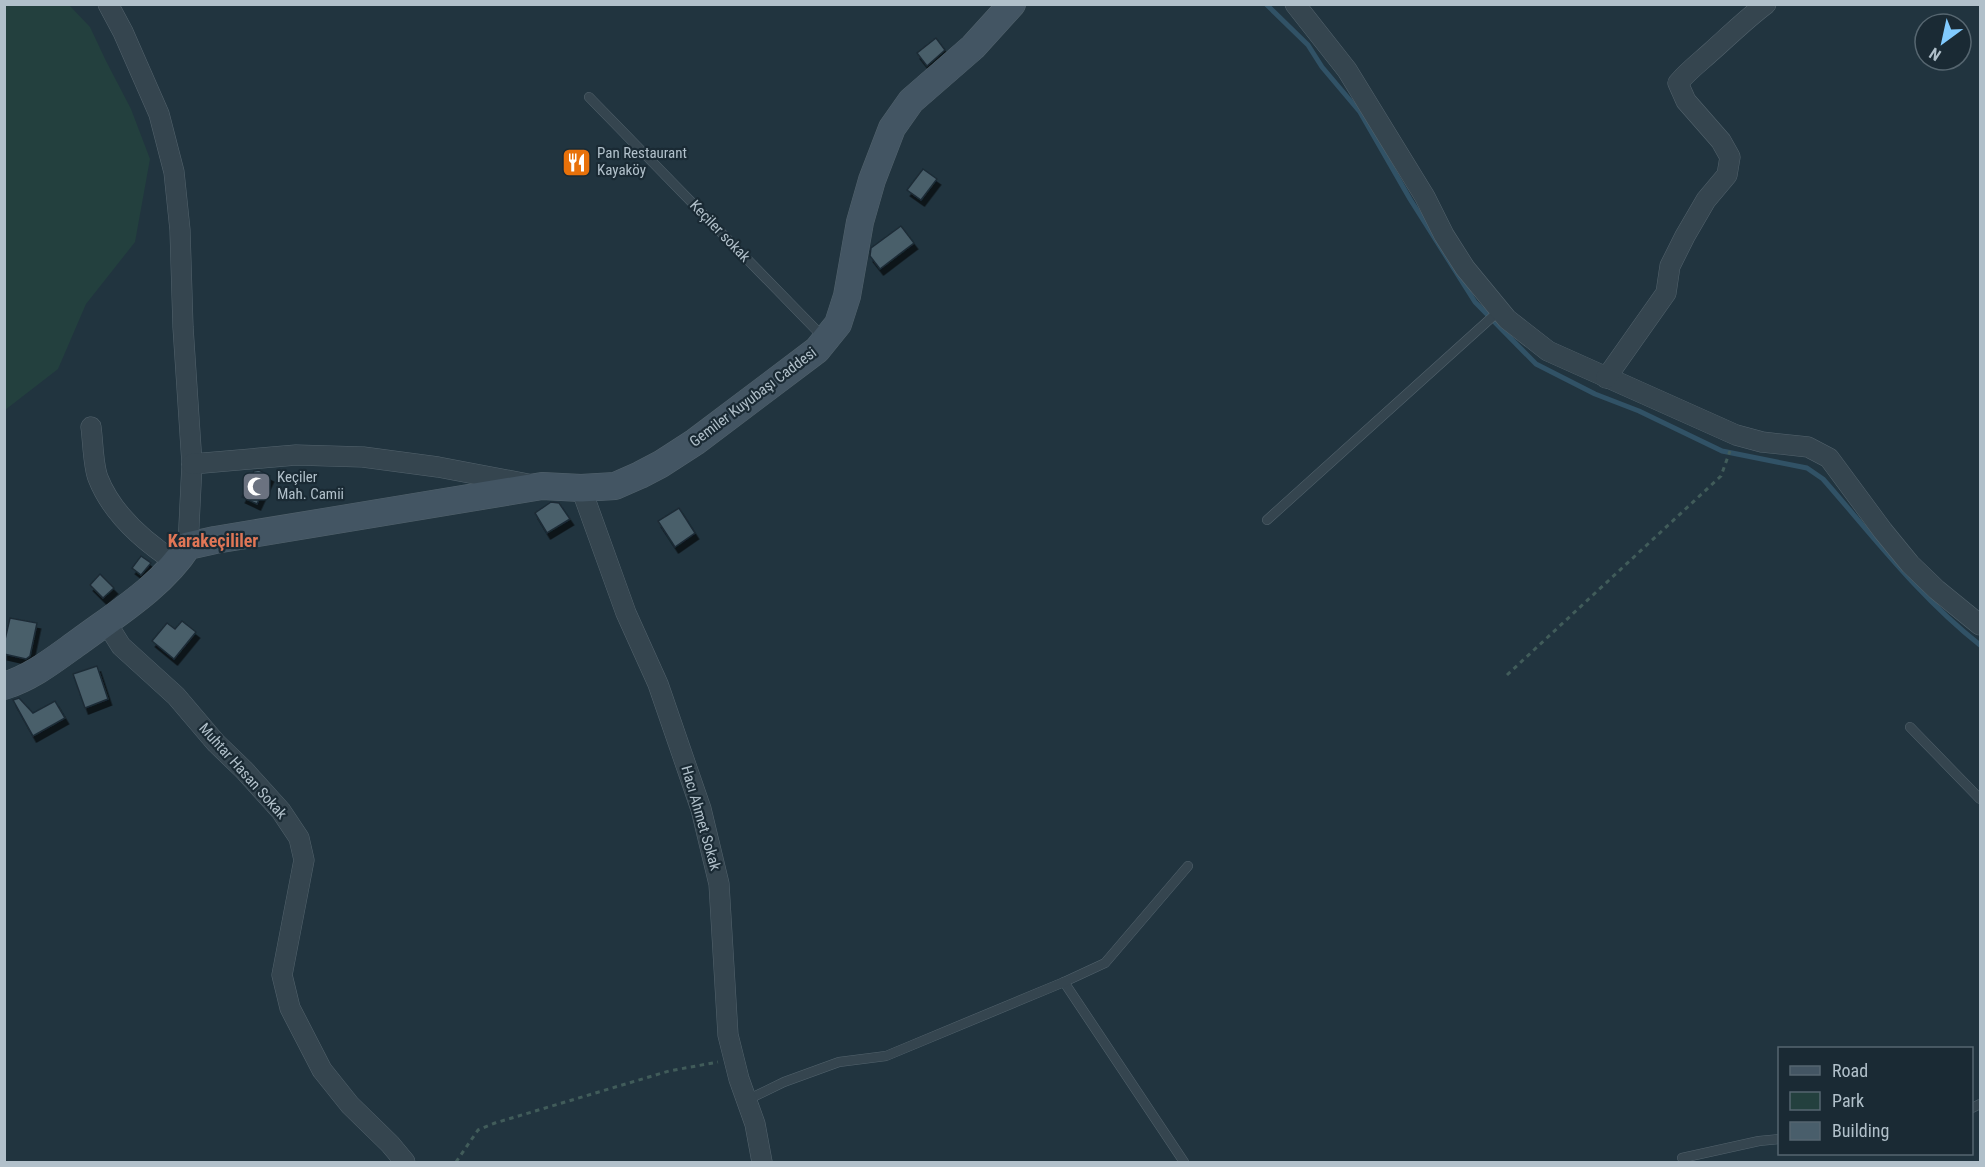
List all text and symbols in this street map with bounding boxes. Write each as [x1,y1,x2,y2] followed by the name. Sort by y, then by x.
[1913,12,1973,72] north arrow
[1926,44,1944,65] text: N
[597,144,687,179] place label: Pan Restaurant Kayaköy
[560,146,592,178] restaurant icon: Pan Restaurant Kayaköy
[686,196,754,266] street label: Keçiler sokak
[686,343,820,451] street label: Gemiler Kuyubaşı Caddesi
[277,468,344,503] place label: Keçiler Mah. Camii
[240,470,272,502] mosque icon: Keçiler Mah. Camii
[168,530,258,551] district label: Karakeçililer
[195,719,291,823] street label: Muhtar Hasan Sokak
[677,763,725,873] street label: Hacı Ahmet Sokak
[1778,1047,1973,1155] legend
[1832,1060,1868,1081] text: Road
[1832,1090,1864,1111] text: Park
[1832,1120,1889,1141] text: Building

